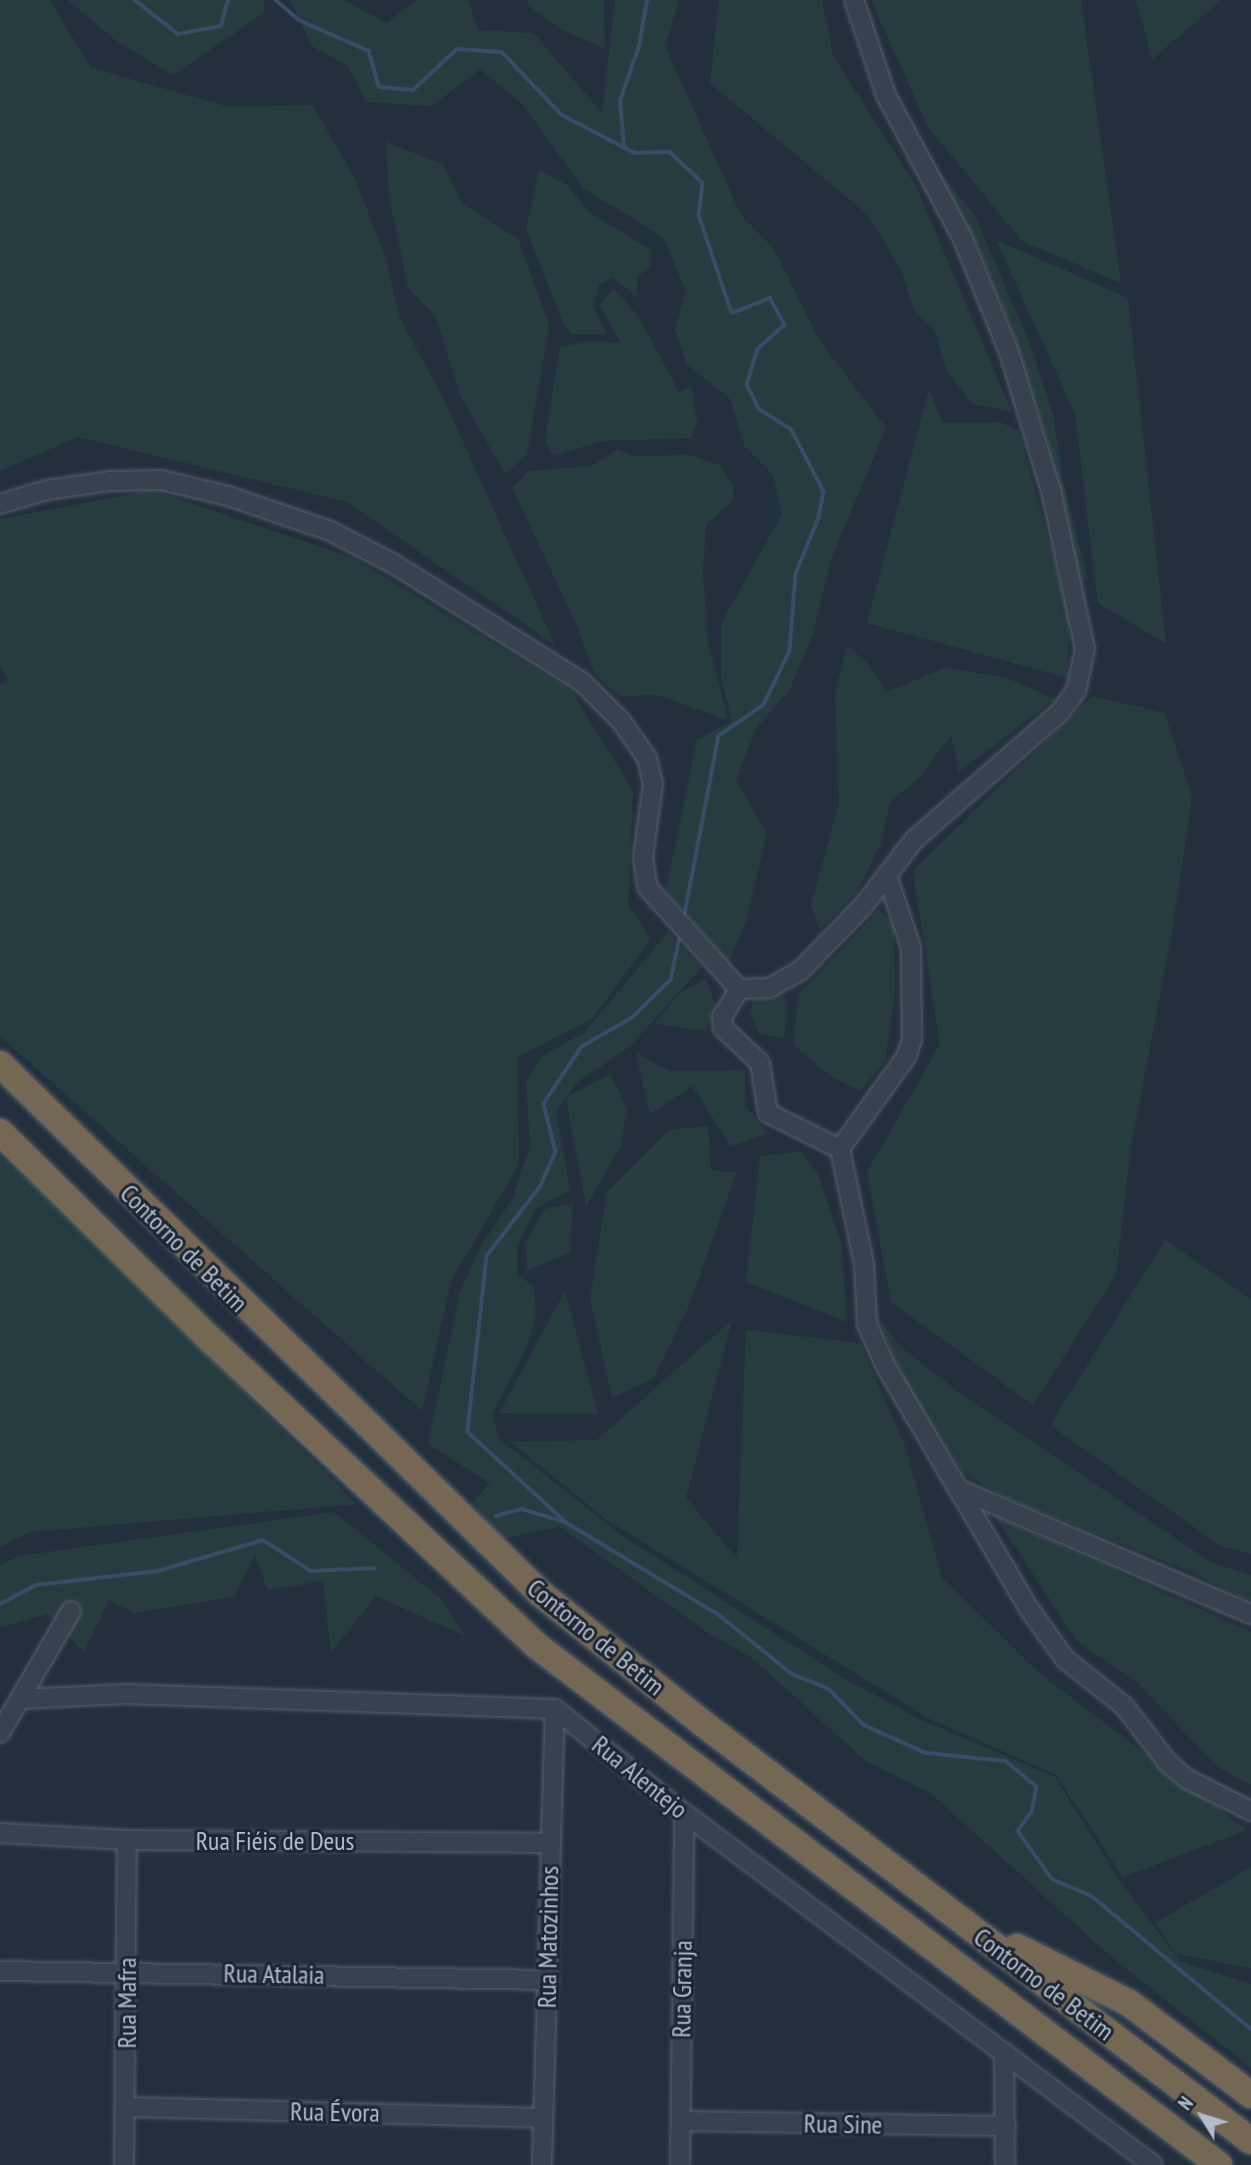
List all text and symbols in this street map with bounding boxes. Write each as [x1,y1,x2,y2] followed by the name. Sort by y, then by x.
[114,1178,254,1318] street label: Contorno de Betim
[521,1572,671,1702] street label: Contorno de Betim
[586,1729,694,1825] street label: Rua Alentejo
[196,1825,354,1857] street label: Rua Fiéis de Deus
[531,1866,565,2008] street label: Rua Matozinhos
[968,1921,1120,2047] street label: Contorno de Betim
[666,1940,698,2038] street label: Rua Granja
[111,1958,143,2048] street label: Rua Mafra
[223,1958,325,1990] street label: Rua Atalaia
[1167,2081,1237,2151] north arrow
[1173,2092,1198,2115] text: N
[290,2096,380,2128] street label: Rua Évora
[803,2108,883,2140] street label: Rua Sine

